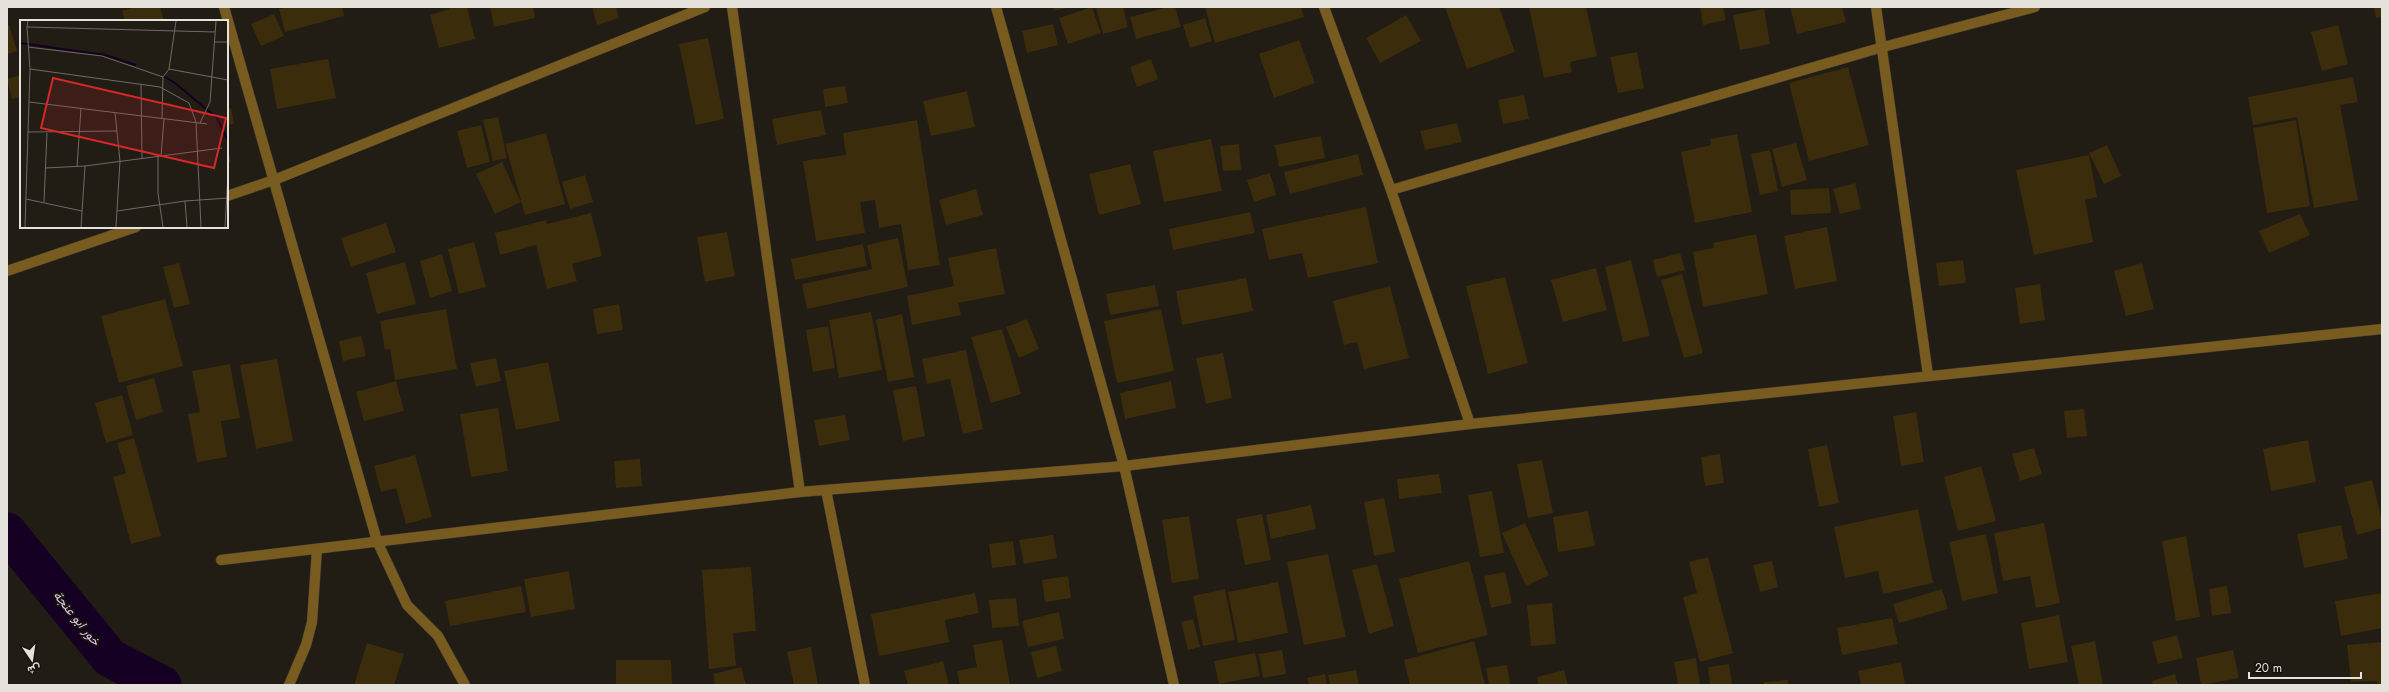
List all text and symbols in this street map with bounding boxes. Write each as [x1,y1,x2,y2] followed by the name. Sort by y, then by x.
[20,20,228,228] inset map
[49,586,106,651] water label: خور ابو عنجة
[12,640,52,680] north arrow
[2249,654,2361,680] scale bar
[2255,659,2282,677] text: 20 m
[26,660,42,679] text: ش

